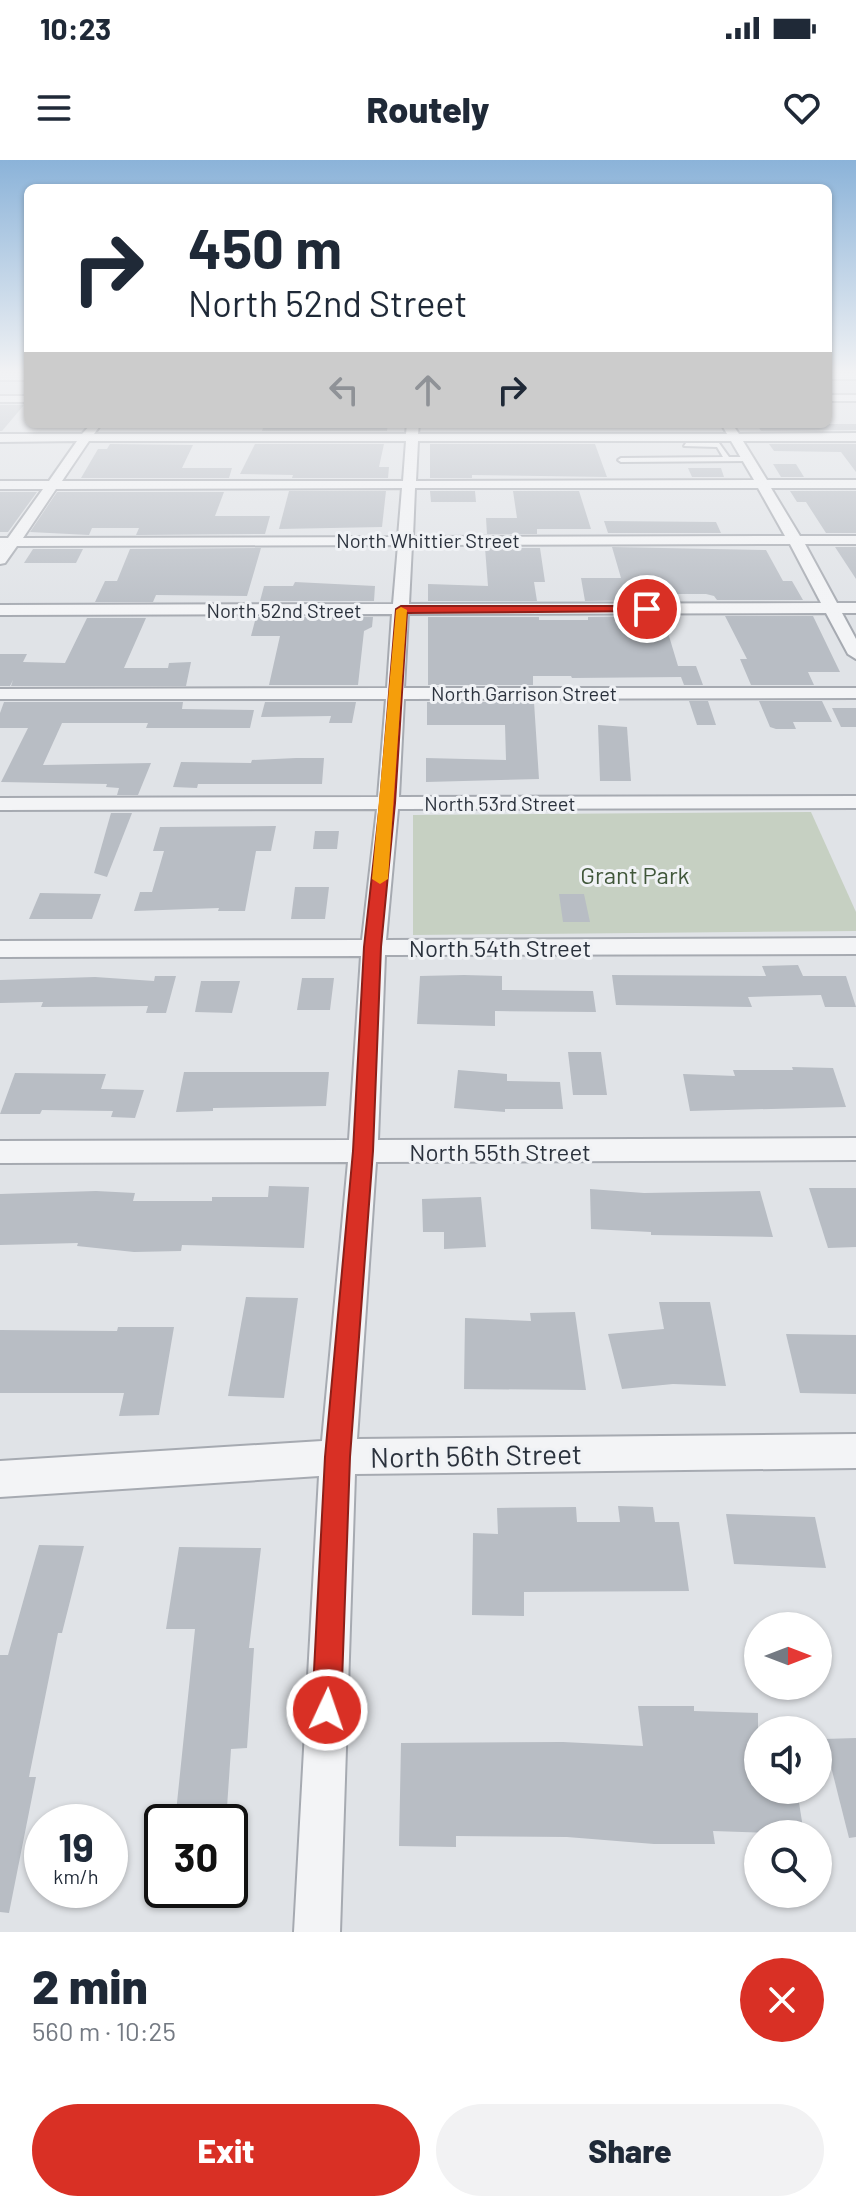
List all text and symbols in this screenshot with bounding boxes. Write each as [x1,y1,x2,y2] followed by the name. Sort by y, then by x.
[40,10,111,46] text: 10:23
[32,86,76,130] icon: menu
[780,86,824,130] icon: heart
[367,87,489,130] text: Routely
[188,213,342,280] text: 450 m
[56,216,160,320] icon: right
[188,281,467,324] text: North 52nd Street
[322,368,366,412] icon: left
[406,368,450,412] icon: ahead
[490,368,534,412] icon: right
[336,528,520,552] street label: North Whittier Street
[613,575,681,643] pin
[625,587,669,631] icon: arrive
[206,598,362,622] street label: North 52nd Street
[431,681,617,705] street label: North Garrison Street
[424,791,576,815] street label: North 53rd Street
[580,860,690,889] park label: Grant Park
[409,933,591,962] street label: North 54th Street
[409,1137,591,1166] street label: North 55th Street
[370,1436,582,1474] street label: North 56th Street
[744,1612,832,1700] north arrow
[744,1612,832,1908] map controls
[285,1668,369,1752] position arrow
[744,1716,832,1804] button: sound
[144,1804,248,1908] speed limit sign: 30
[744,1820,832,1908] button: search
[58,1822,94,1870] text: 19
[53,1864,99,1888] text: km/h
[32,1956,148,2014] text: 2 min
[740,1958,824,2042] button: close
[32,2015,176,2046] text: 560 m · 10:25
[32,2104,420,2196] button: Exit
[436,2104,824,2196] button: Share

